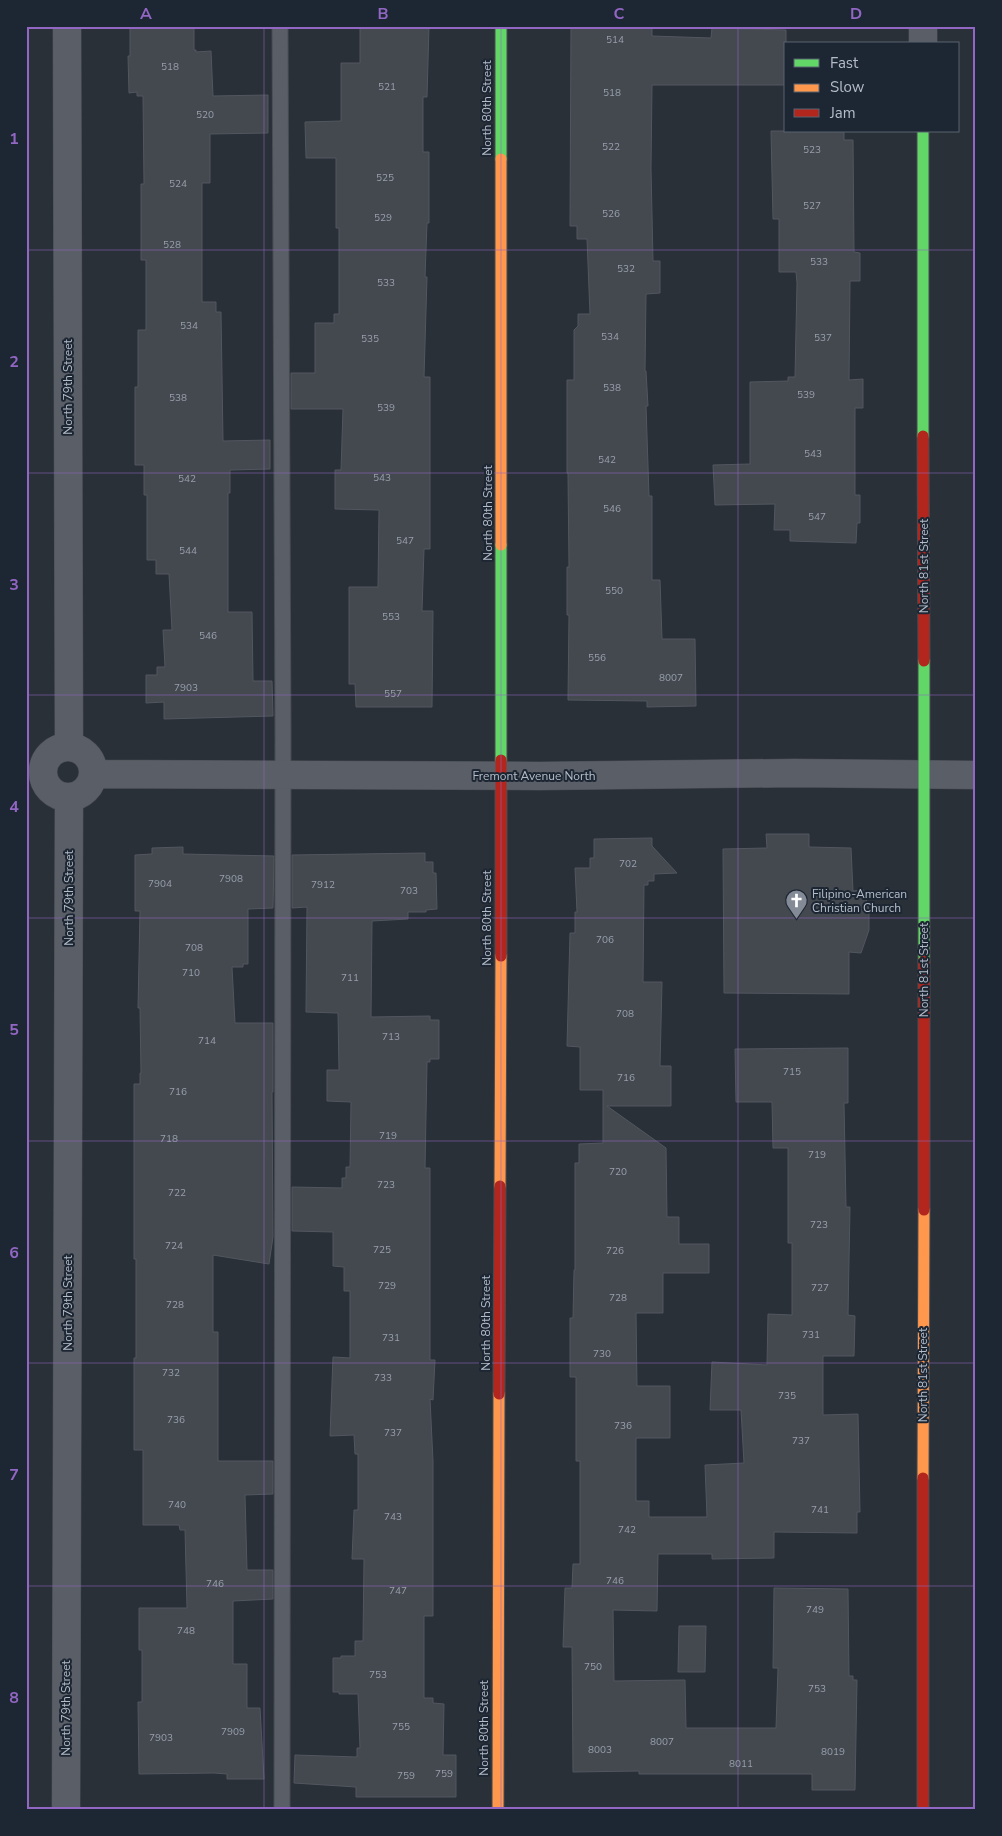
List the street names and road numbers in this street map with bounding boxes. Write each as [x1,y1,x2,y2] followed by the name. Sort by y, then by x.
[479,59,495,156] street label: North 80th Street
[60,338,76,435] street label: North 79th Street
[480,464,496,561] street label: North 80th Street
[916,518,932,613] street label: North 81st Street
[472,768,596,784] street label: Fremont Avenue North
[61,849,77,946] street label: North 79th Street
[479,869,495,966] street label: North 80th Street
[916,922,932,1017] street label: North 81st Street
[60,1254,76,1351] street label: North 79th Street
[478,1274,494,1371] street label: North 80th Street
[915,1327,931,1422] street label: North 81st Street
[58,1659,74,1756] street label: North 79th Street
[476,1679,492,1776] street label: North 80th Street

